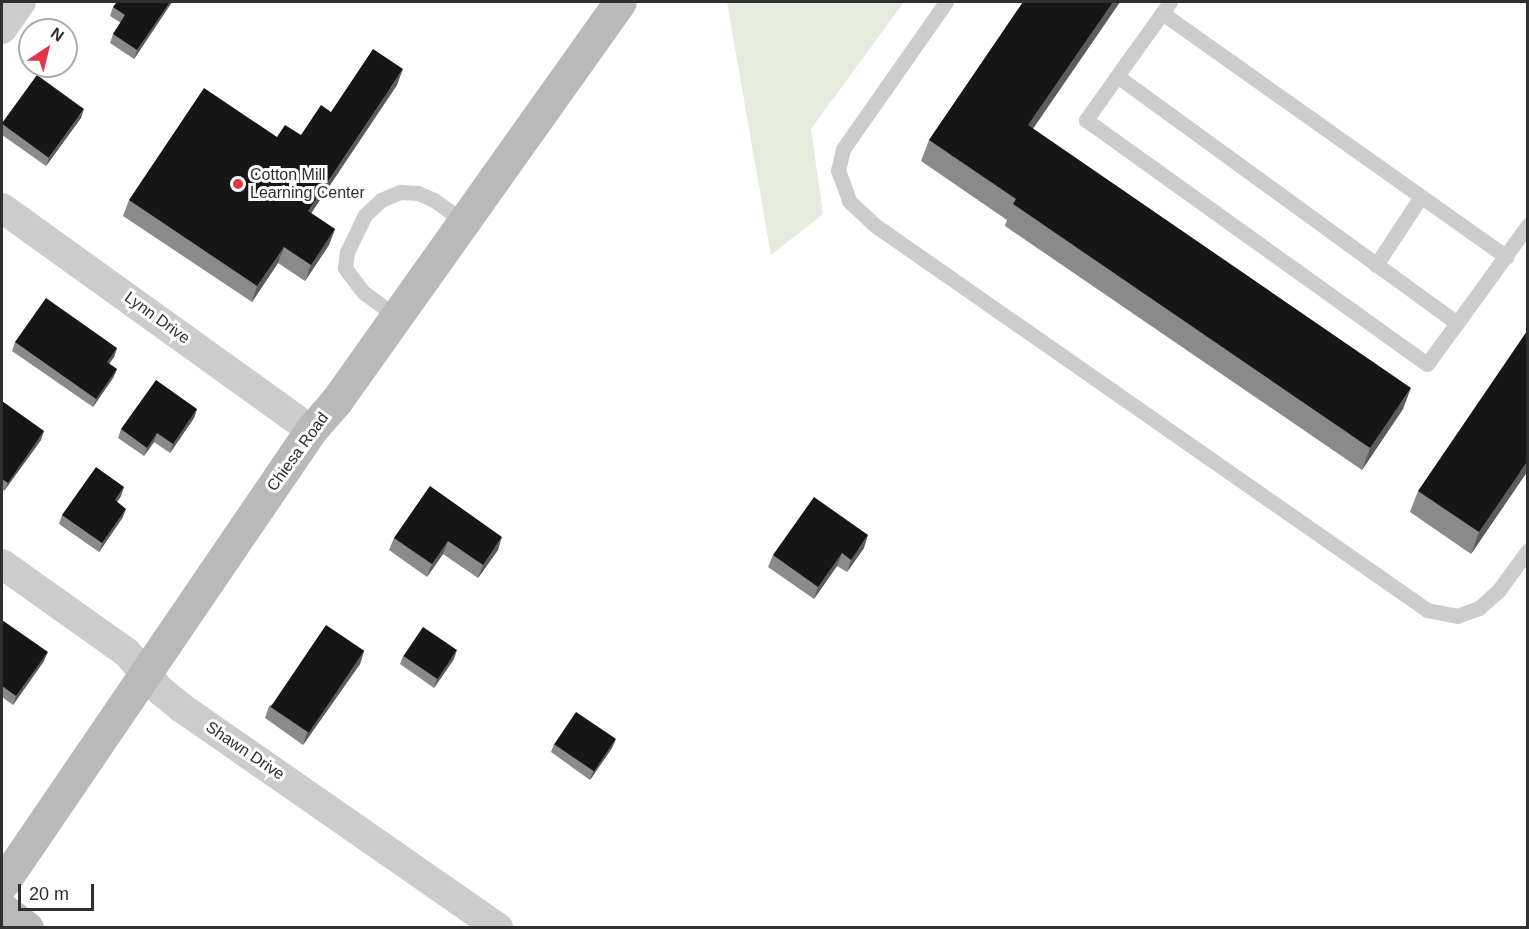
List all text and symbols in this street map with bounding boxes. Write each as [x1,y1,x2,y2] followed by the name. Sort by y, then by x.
[18,18,78,78] north arrow
[48,24,67,45] text: N
[250,165,365,203] place label: Cotton Mill Learning Center
[231,177,245,191] marker: Cotton Mill Learning Center
[121,288,193,348] street label: Lynn Drive
[263,409,333,495] street label: Chiesa Road
[202,718,288,784] street label: Shawn Drive
[21,872,98,910] scale bar
[29,884,69,904] text: 20 m

